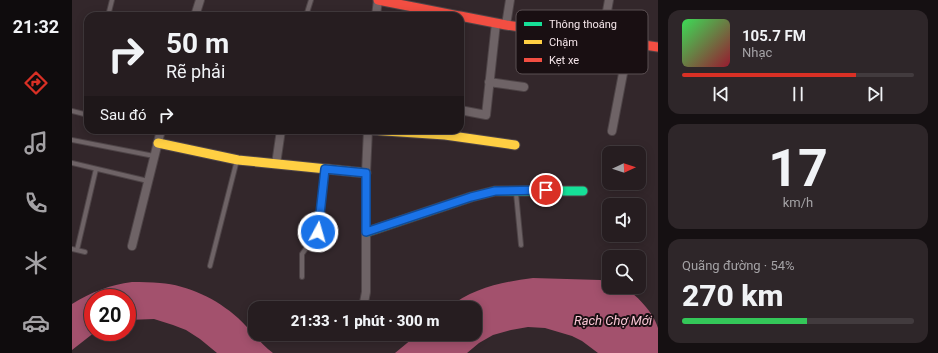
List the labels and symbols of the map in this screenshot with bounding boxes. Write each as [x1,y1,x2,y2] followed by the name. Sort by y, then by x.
[516,10,648,74] legend
[549,18,617,31] text: Thông thoáng
[549,36,578,49] text: Chậm
[549,54,579,67] text: Kẹt xe
[602,146,646,190] north arrow
[529,173,563,207] pin
[297,211,339,253] position arrow
[84,289,136,341] speed limit sign: 20
[574,313,653,328] water label: Rạch Chợ Mới

